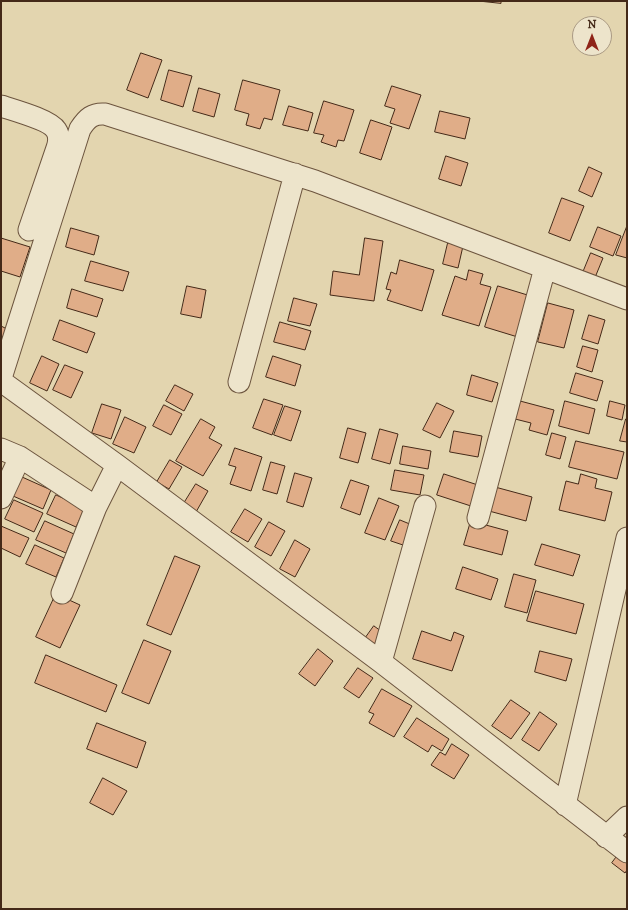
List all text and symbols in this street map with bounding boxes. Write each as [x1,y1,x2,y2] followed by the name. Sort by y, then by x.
[572,16,612,56] north arrow
[587,18,597,32] text: N

